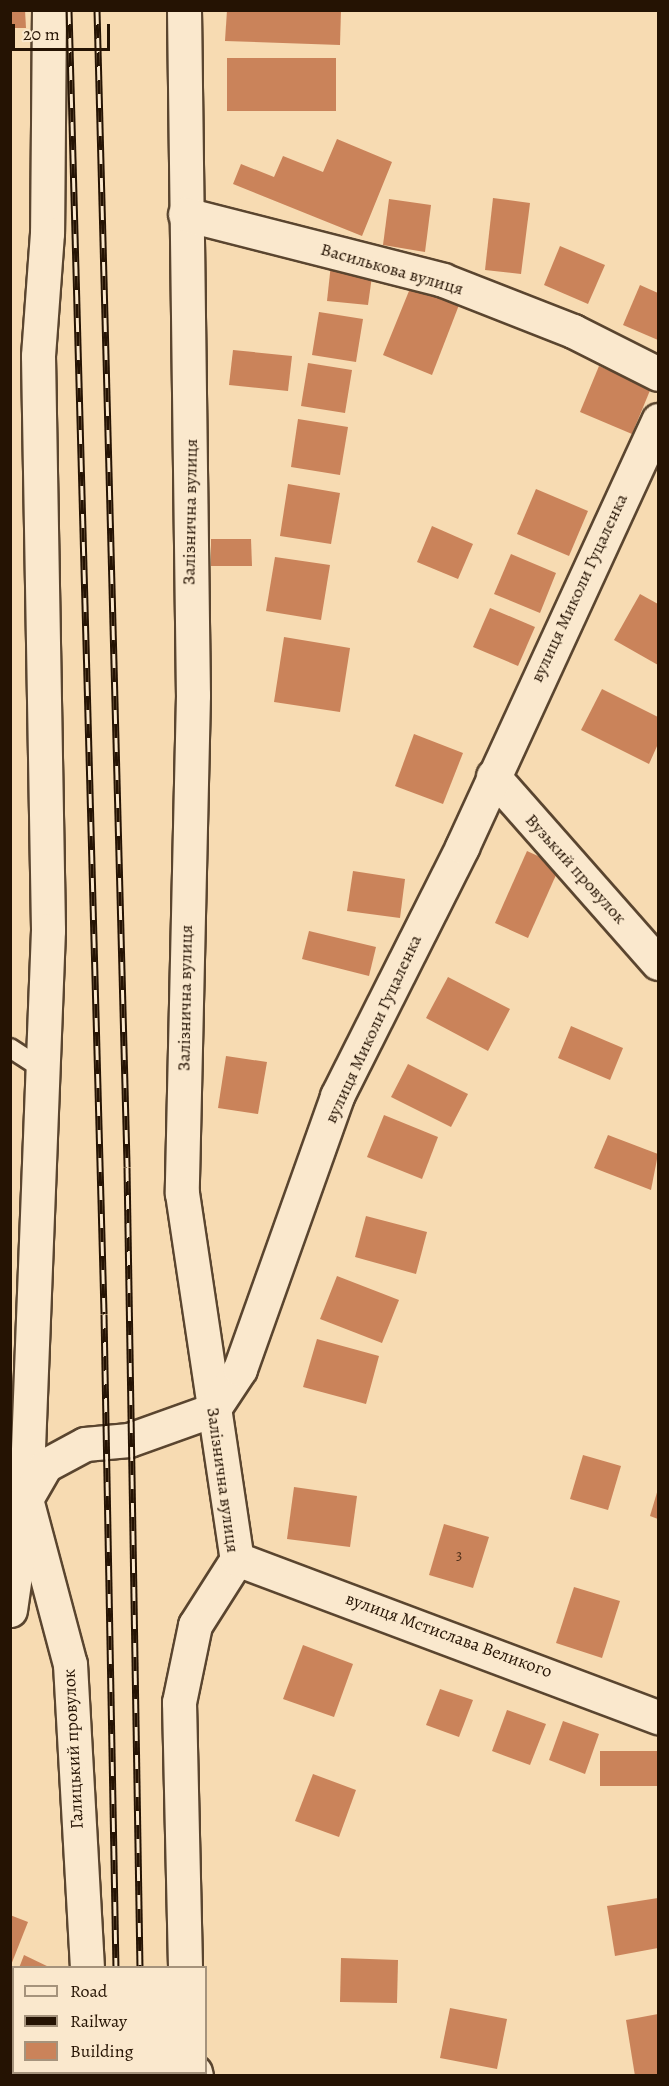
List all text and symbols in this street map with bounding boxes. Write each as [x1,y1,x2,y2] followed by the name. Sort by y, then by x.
[15,12,112,50] scale bar
[23,22,60,46] text: 20 m
[318,238,466,300] street label: Василькова вулиця
[178,439,202,585] street label: Залізнична вулиця
[526,490,632,686] street label: вулиця Миколи Гуцаленка
[521,809,631,929] street label: Вузький провулок
[173,925,197,1071] street label: Залізнична вулиця
[320,931,426,1127] street label: вулиця Миколи Гуцаленка
[202,1406,244,1554] street label: Залізнична вулиця
[456,1547,462,1565] house number: 3
[343,1588,555,1682] street label: вулиця Мстислава Великого
[58,1668,88,1830] street label: Галицький провулок
[12,1966,207,2074] legend
[70,1979,107,2003] text: Road
[70,2009,127,2033] text: Railway
[70,2039,134,2063] text: Building

